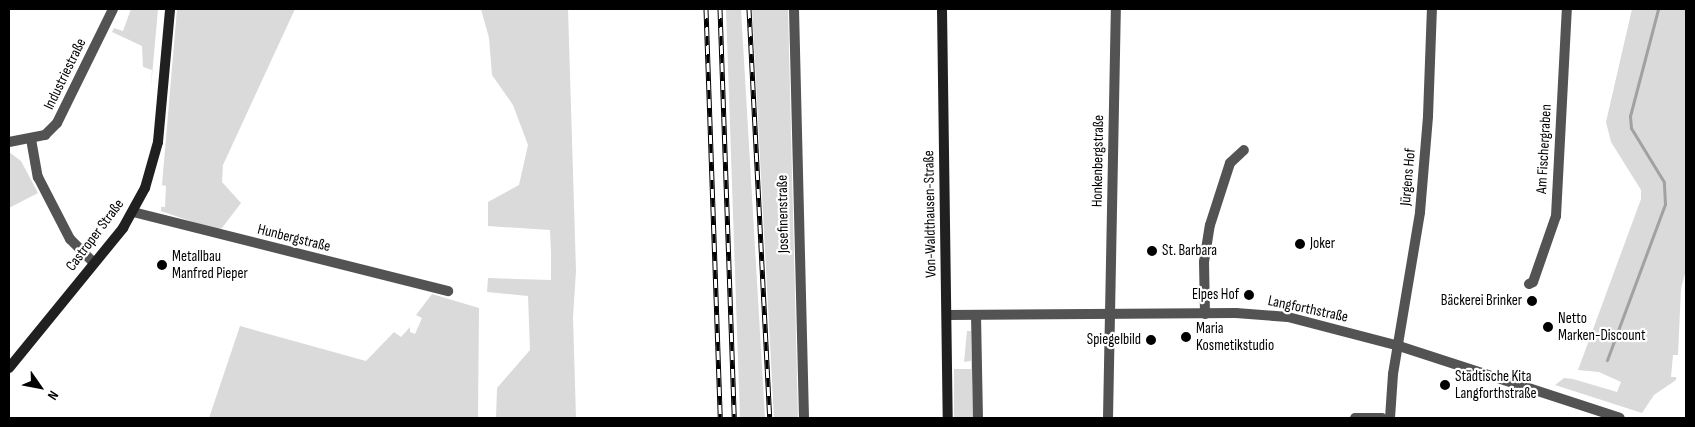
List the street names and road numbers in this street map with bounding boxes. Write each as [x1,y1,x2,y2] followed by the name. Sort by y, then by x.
[40,35,90,113] street label: Industriestraße
[1533,104,1555,194] street label: Am Fischergraben
[1088,115,1108,207] street label: Honkenbergstraße
[1397,148,1419,206] street label: Jürgens Hof
[920,150,940,278] street label: Von-Waldthausen-Straße
[773,175,793,253] street label: Josefinenstraße
[62,196,128,274] street label: Castroper Straße
[256,220,332,256] street label: Hunbergstraße
[1266,292,1350,326] street label: Langforthstraße

